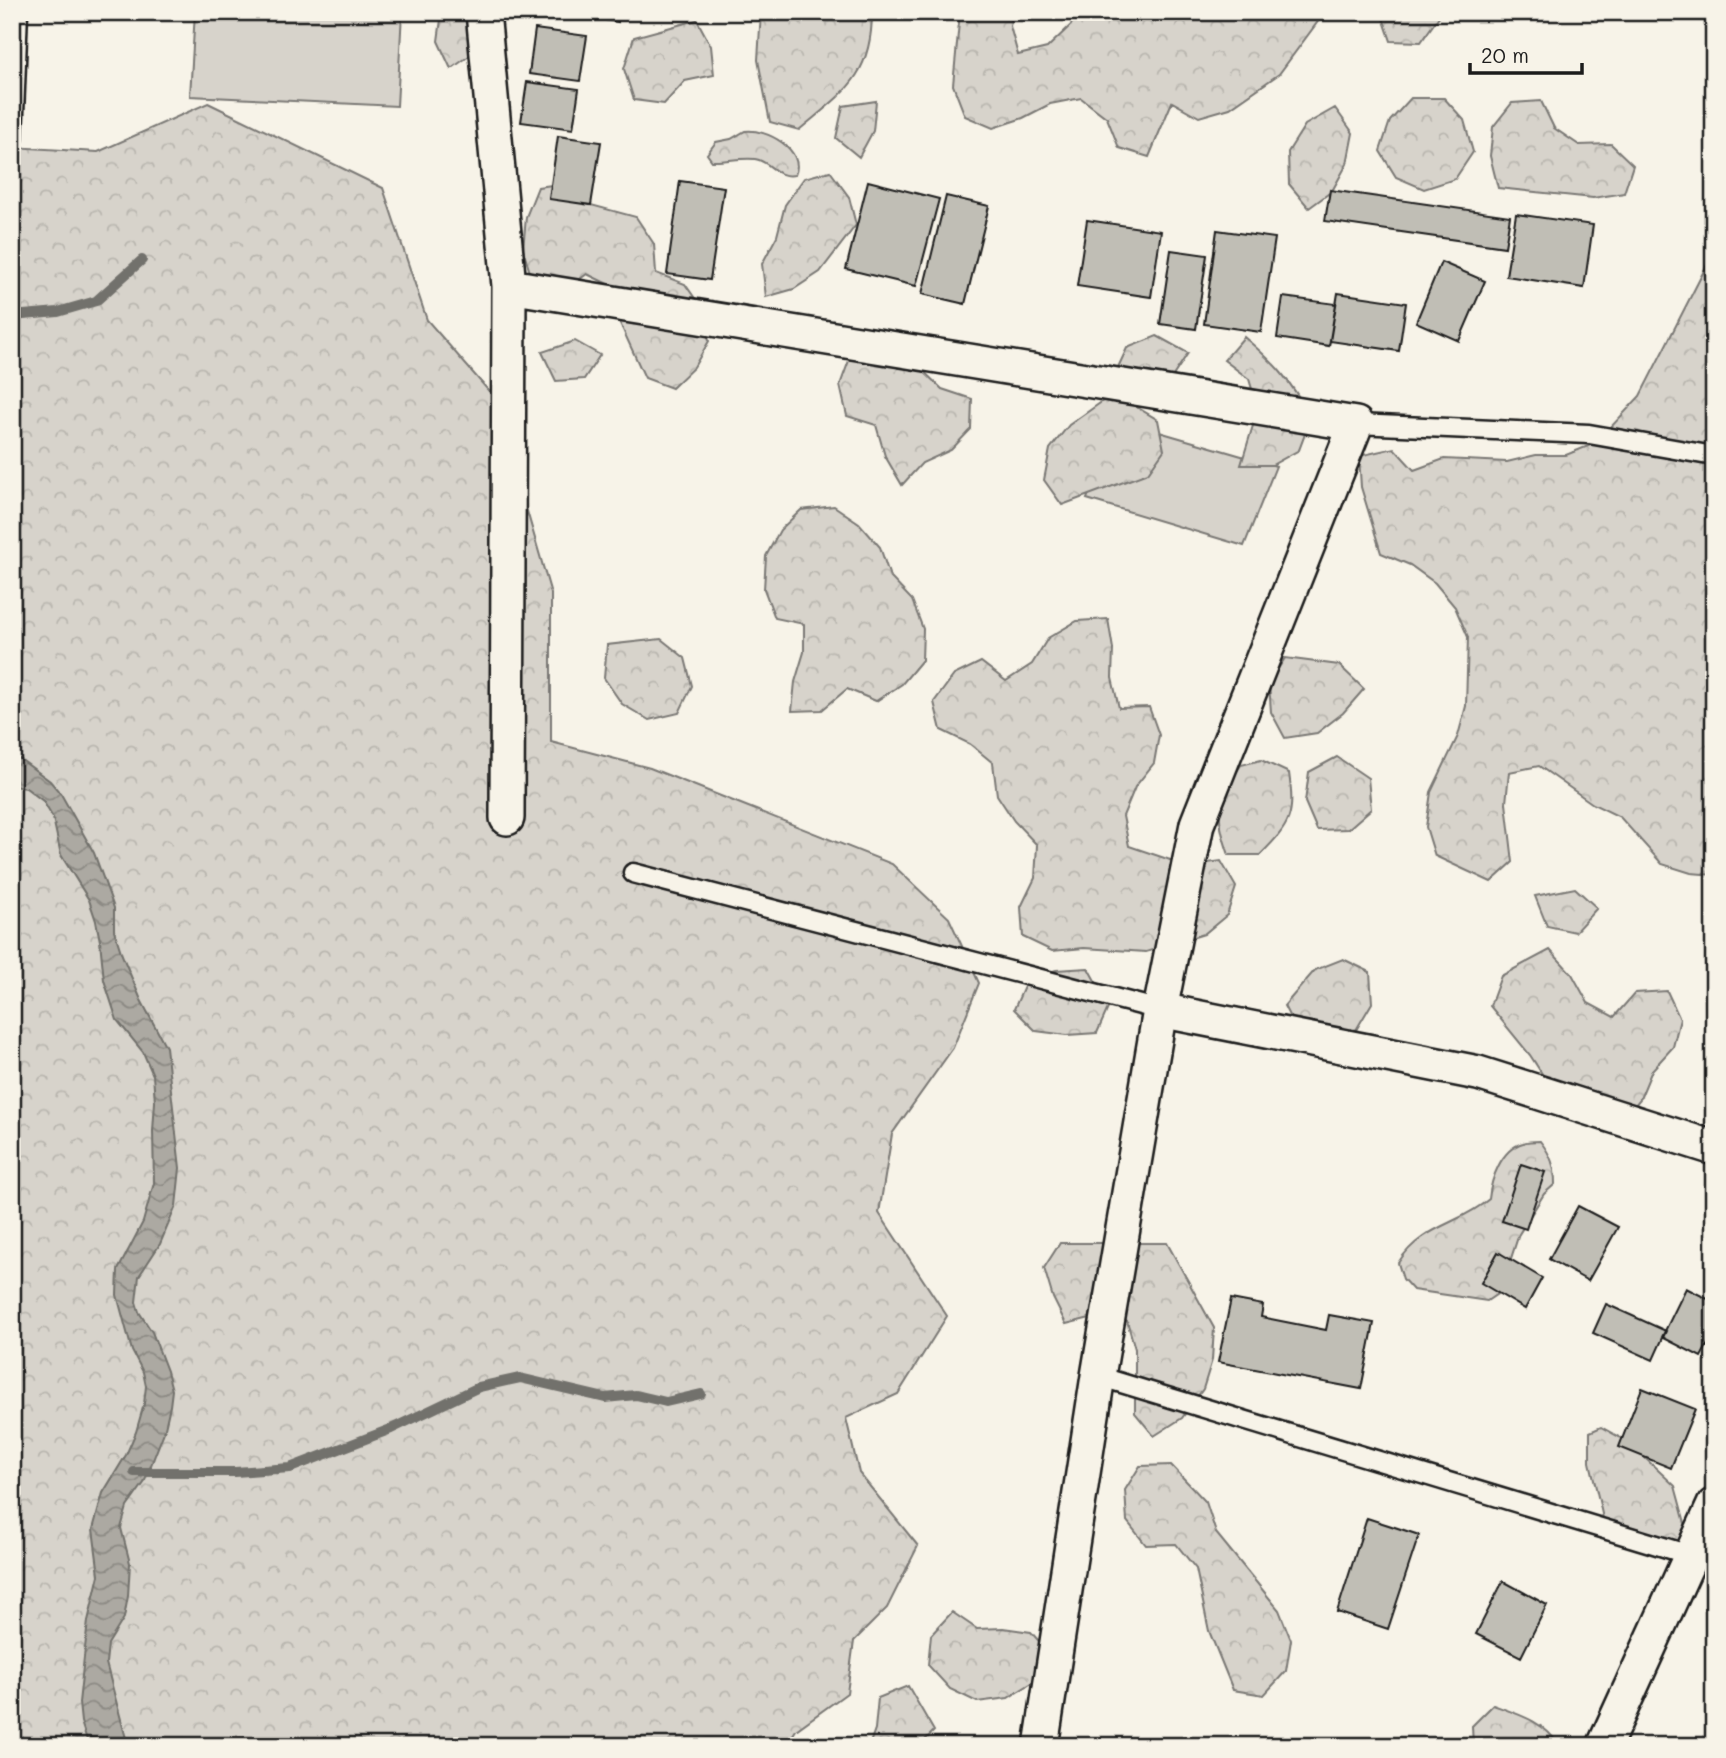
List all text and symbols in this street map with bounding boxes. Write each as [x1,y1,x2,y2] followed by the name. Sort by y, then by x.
[1470,32,1582,76] scale bar
[1481,41,1529,68] text: 20 m

